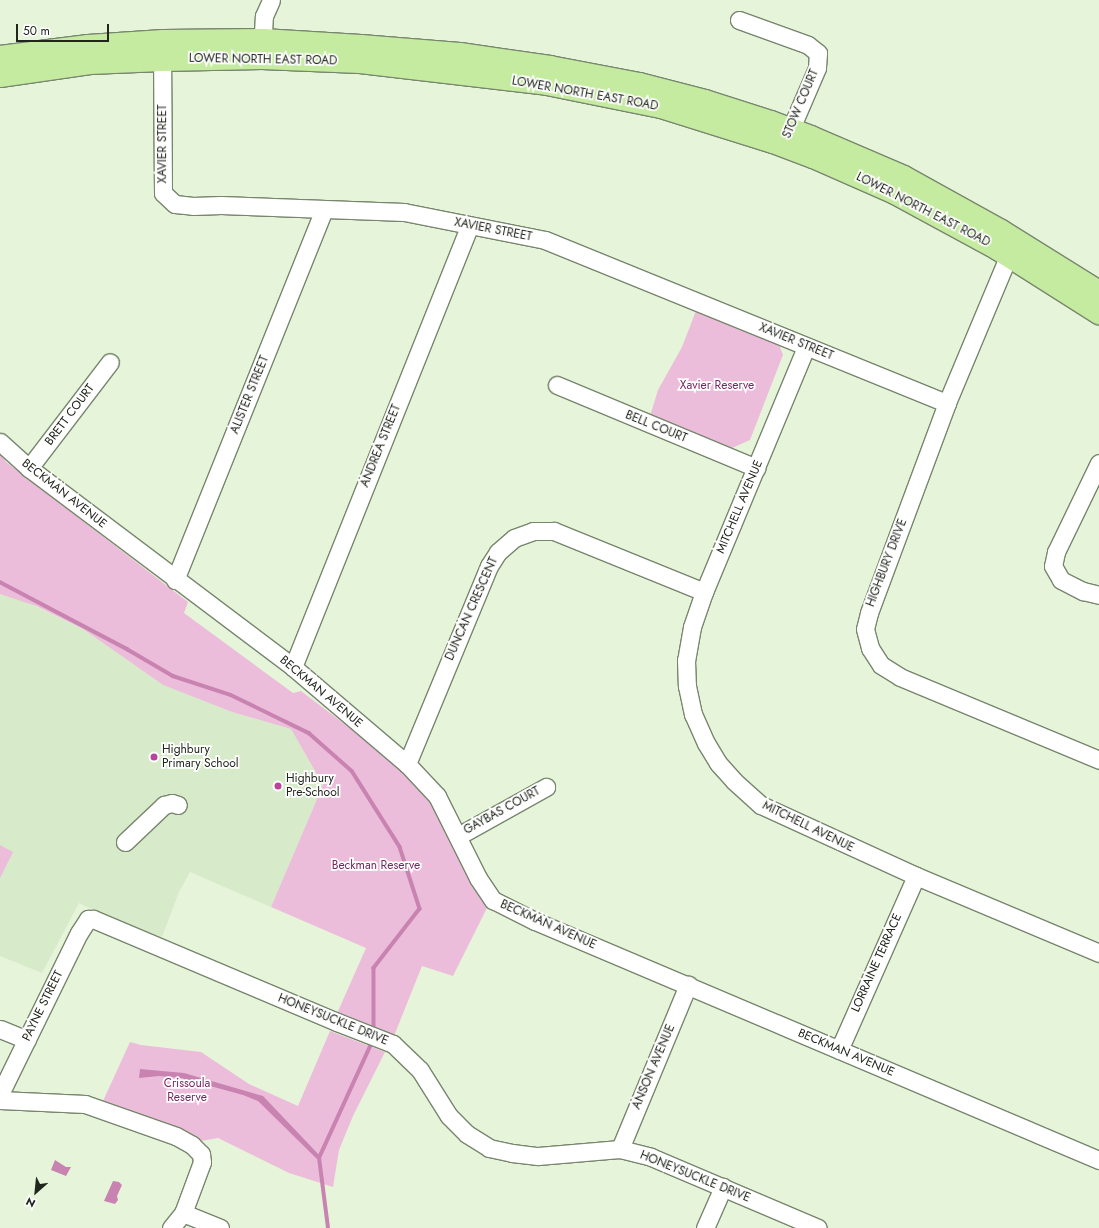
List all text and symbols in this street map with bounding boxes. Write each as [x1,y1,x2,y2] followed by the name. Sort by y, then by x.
[18,16,111,42] scale bar
[23,22,50,40] text: 50 m
[189,52,337,68] street label: LOWER NORTH EAST ROAD
[780,67,822,141] street label: STOW COURT
[511,74,659,114] street label: LOWER NORTH EAST ROAD
[156,105,170,183] street label: XAVIER STREET
[854,170,992,250] street label: LOWER NORTH EAST ROAD
[453,215,533,245] street label: XAVIER STREET
[757,321,835,363] street label: XAVIER STREET
[228,354,272,436] street label: ALISTER STREET
[680,379,754,393] park label: Xavier Reserve
[42,382,98,448] street label: BRETT COURT
[358,403,404,489] street label: ANDREA STREET
[623,408,689,446] street label: BELL COURT
[19,456,109,532] street label: BECKMAN AVENUE
[714,458,766,556] street label: MITCHELL AVENUE
[864,517,910,609] street label: HIGHBURY DRIVE
[443,555,501,663] street label: DUNCAN CRESCENT
[277,653,365,731] street label: BECKMAN AVENUE
[162,743,239,771] place label: Highbury Primary School
[149,752,159,762] marker: Highbury Primary School
[286,772,339,800] place label: Highbury Pre-School
[273,781,283,791] marker: Highbury Pre-School
[461,784,543,838] street label: GAYBAS COURT
[760,799,856,855] street label: MITCHELL AVENUE
[332,859,420,873] park label: Beckman Reserve
[498,897,598,953] street label: BECKMAN AVENUE
[849,912,905,1014] street label: LORRAINE TERRACE
[20,968,66,1044] street label: PAYNE STREET
[276,991,390,1049] street label: HONEYSUCKLE DRIVE
[630,1022,678,1112] street label: ANSON AVENUE
[796,1026,896,1080] street label: BECKMAN AVENUE
[164,1077,210,1105] park label: Crissoula Reserve
[638,1148,752,1206] street label: HONEYSUCKLE DRIVE
[16,1172,56,1212] north arrow
[23,1194,38,1212] text: N

